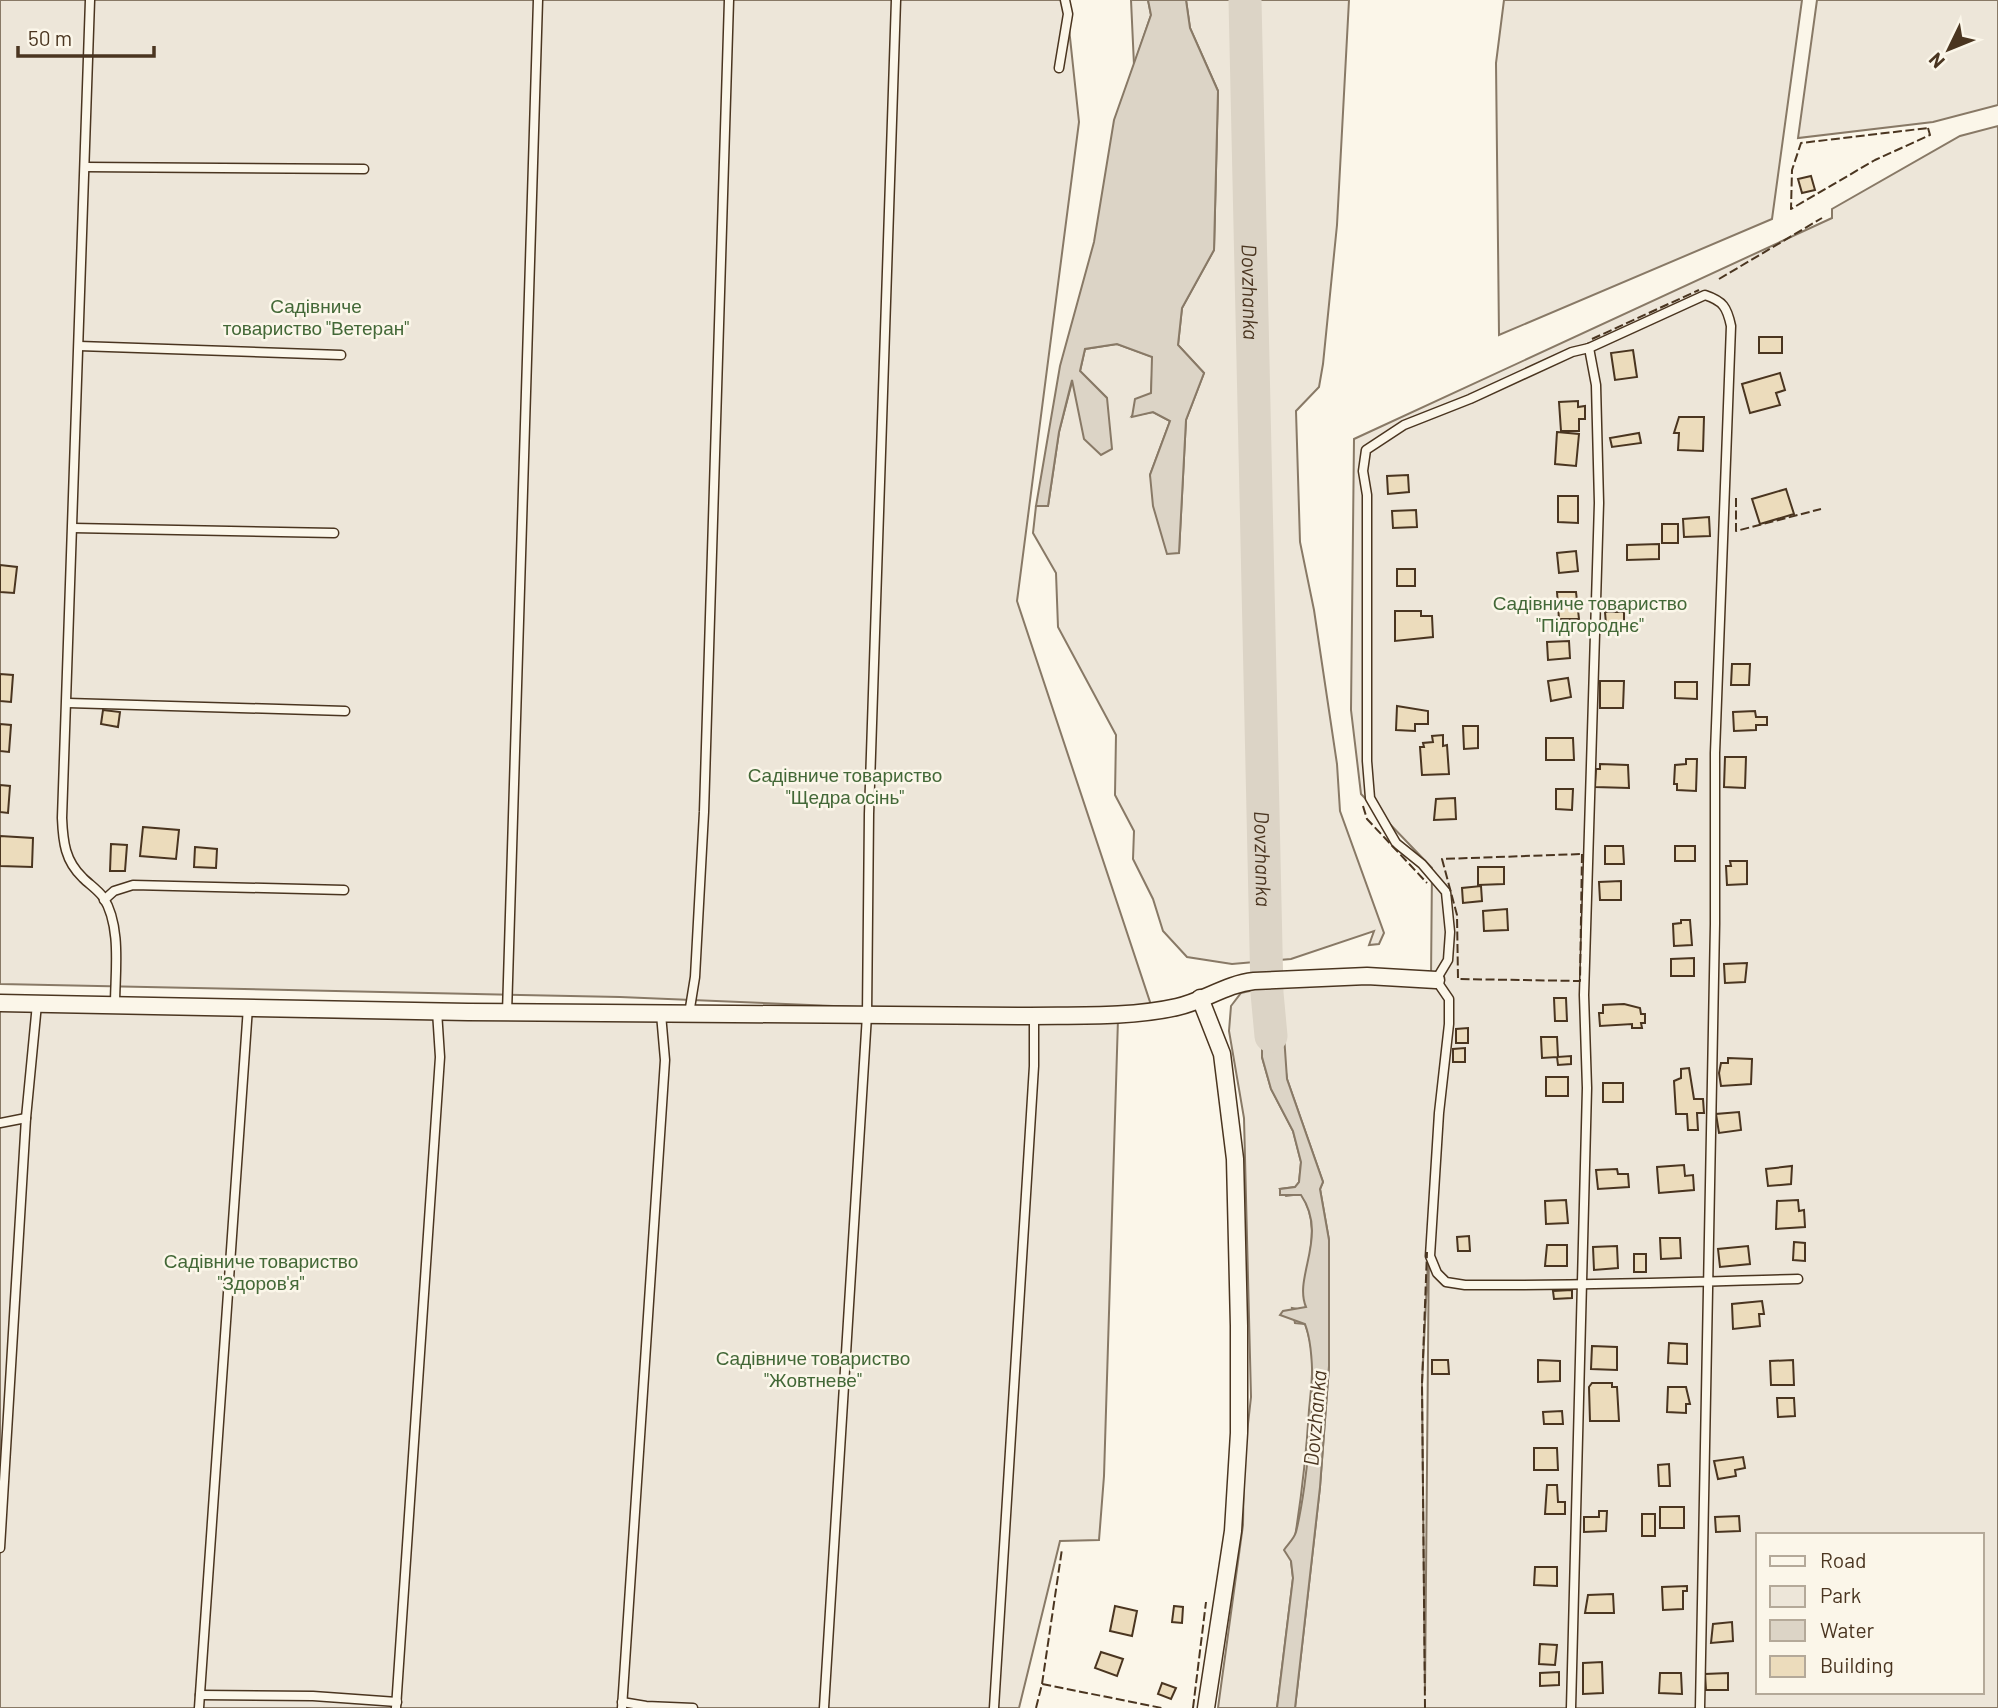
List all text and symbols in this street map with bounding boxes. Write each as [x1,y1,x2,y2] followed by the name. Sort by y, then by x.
[18,14,154,58] scale bar
[1914,14,1984,84] north arrow
[28,25,72,50] text: 50 m
[1923,48,1949,73] text: N
[1238,244,1265,340] water label: Dovzhanka
[223,294,409,339] park label: Садівниче товариство "Ветеран"
[1493,591,1687,636] park label: Садівниче товариство "Підгороднє"
[748,763,942,808] park label: Садівниче товариство "Щедра осінь"
[1250,810,1278,907] water label: Dovzhanka
[164,1249,358,1294] park label: Садівниче товариство "Здоров'я"
[716,1346,910,1391] park label: Садівниче товариство "Жовтневе"
[1297,1369,1331,1467] water label: Dovzhanka
[1756,1533,1984,1694] legend
[1820,1547,1866,1572] text: Road
[1820,1582,1861,1607] text: Park
[1820,1617,1875,1642] text: Water
[1820,1652,1894,1677] text: Building

